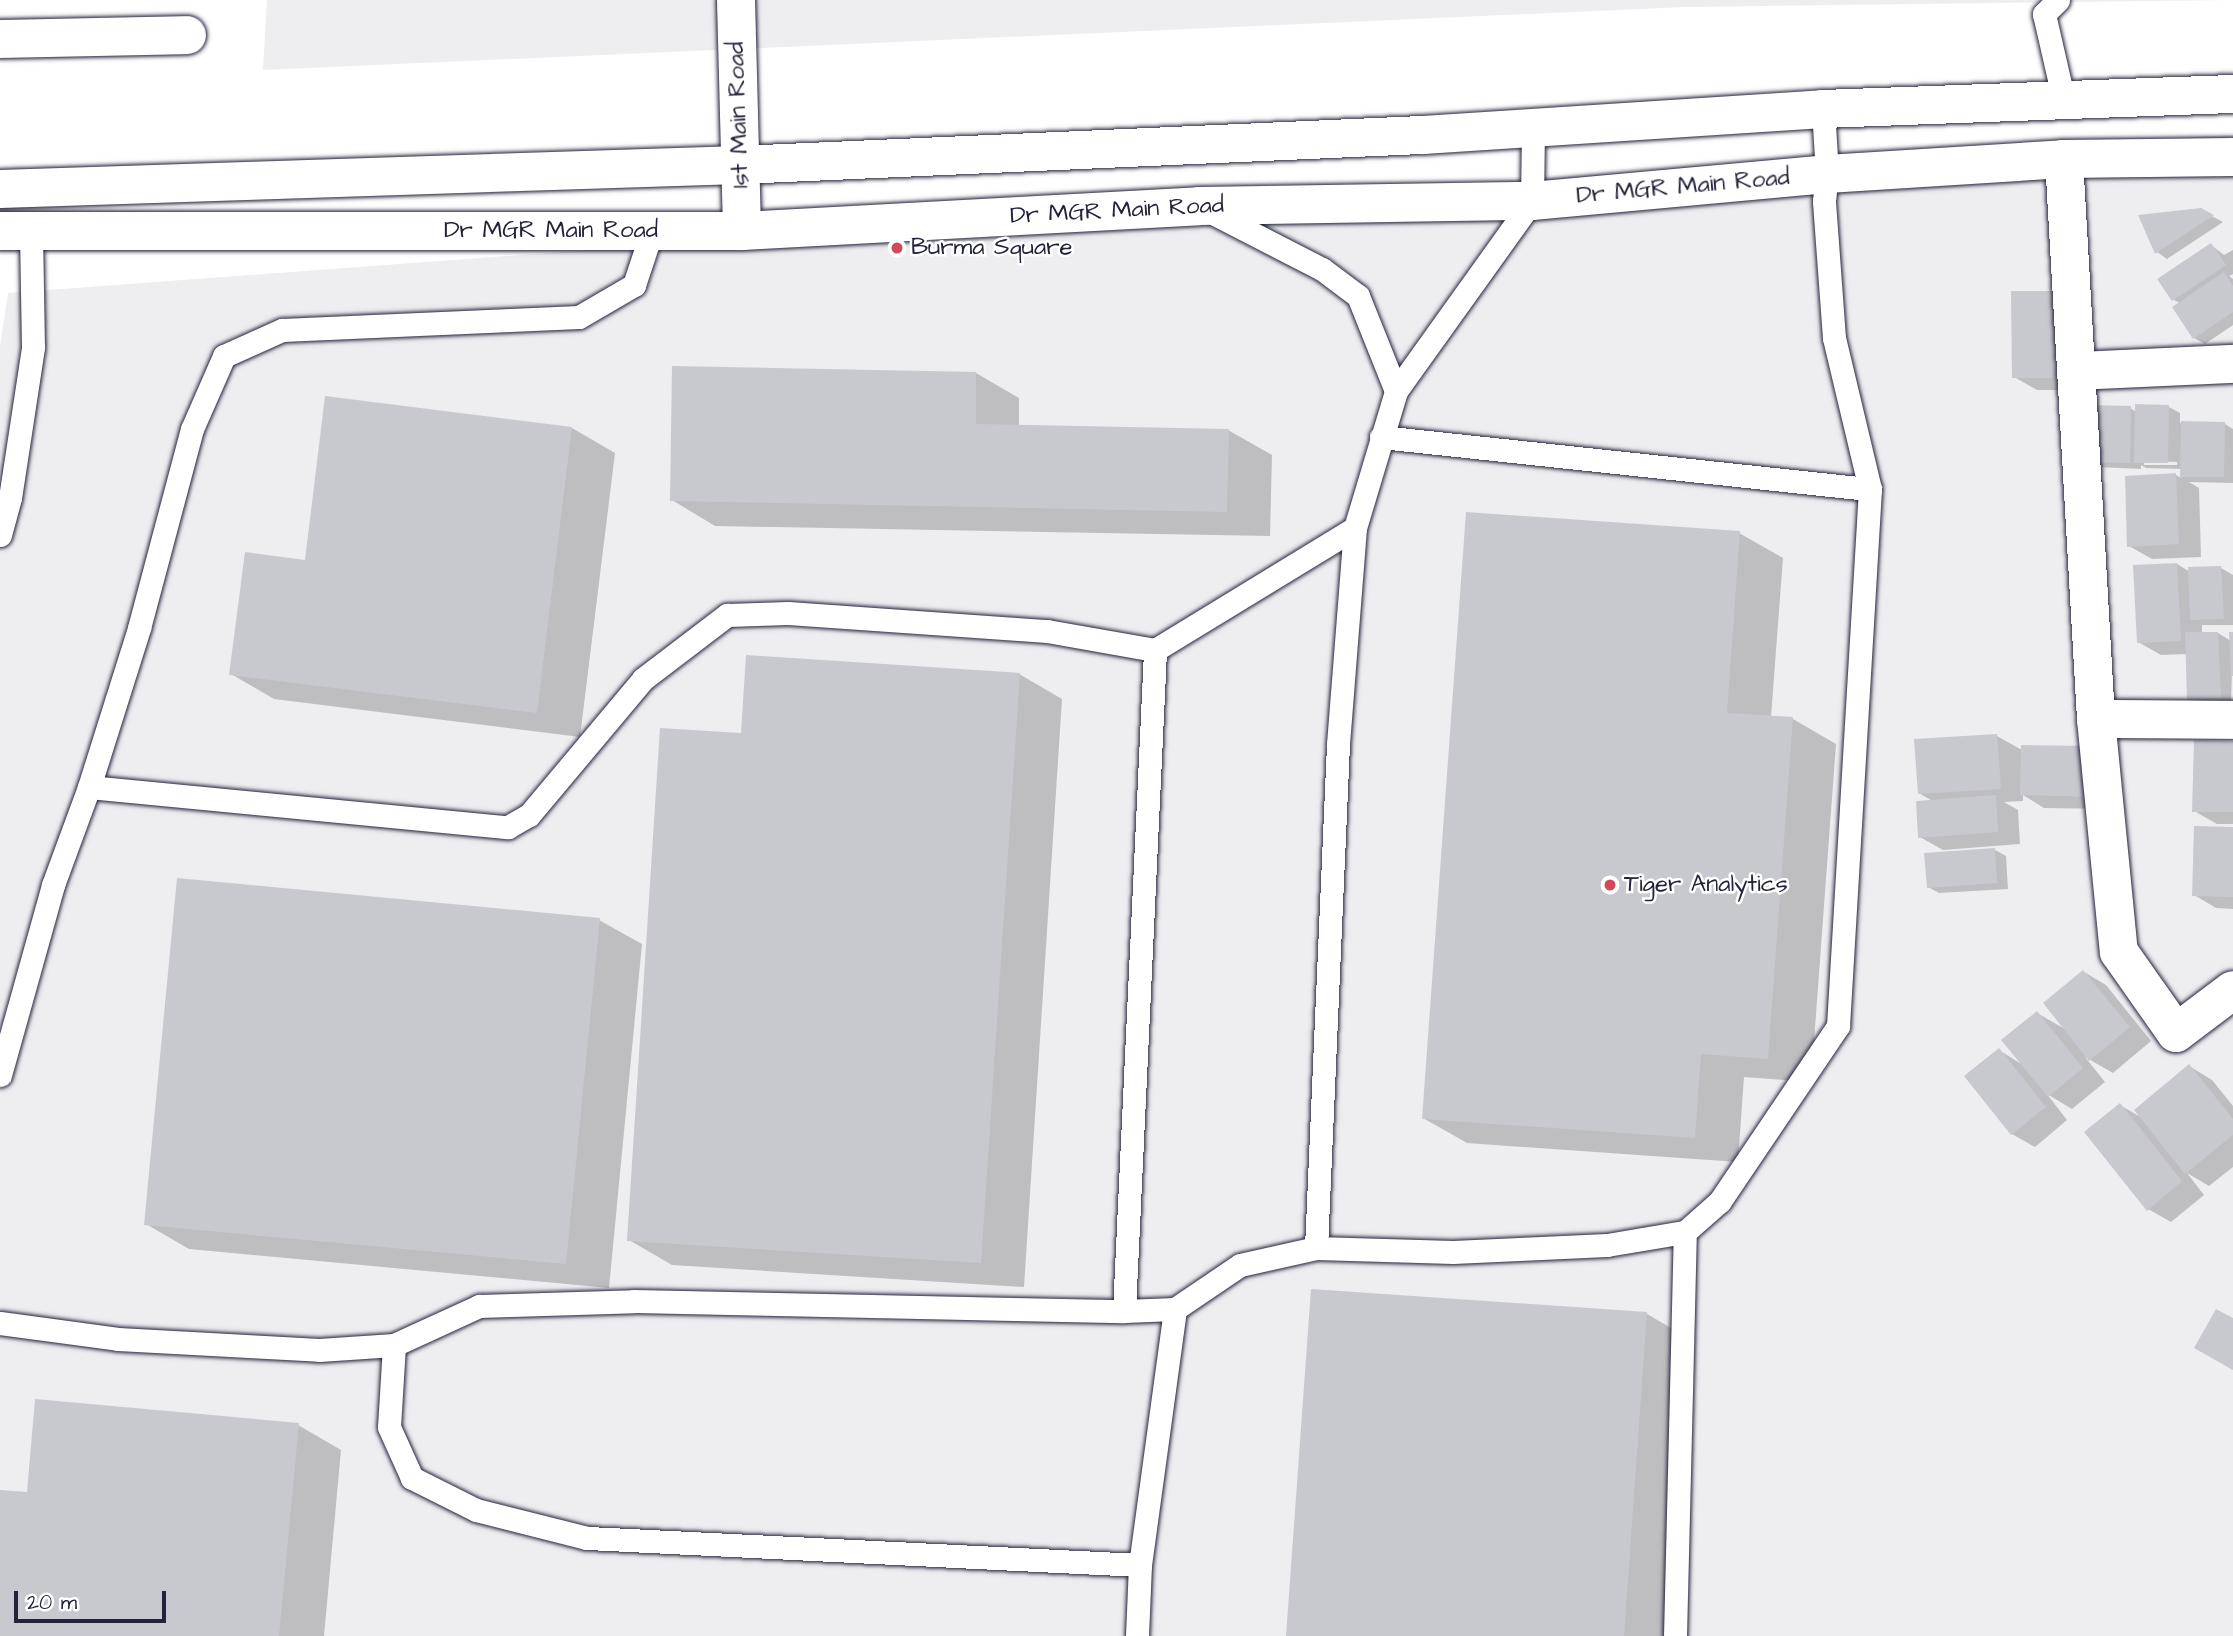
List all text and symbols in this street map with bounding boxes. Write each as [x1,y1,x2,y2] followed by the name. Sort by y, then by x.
[722,41,756,189] street label: 1st Main Road
[1575,163,1791,211] street label: Dr MGR Main Road
[1009,191,1225,231] street label: Dr MGR Main Road
[444,217,658,245] street label: Dr MGR Main Road
[911,234,1072,262] place label: Burma Square
[889,240,905,256] marker: Burma Square
[1624,871,1788,899] place label: Tiger Analytics
[1602,877,1618,893] marker: Tiger Analytics
[18,1576,170,1620] scale bar
[27,1588,77,1617] text: 20 m

